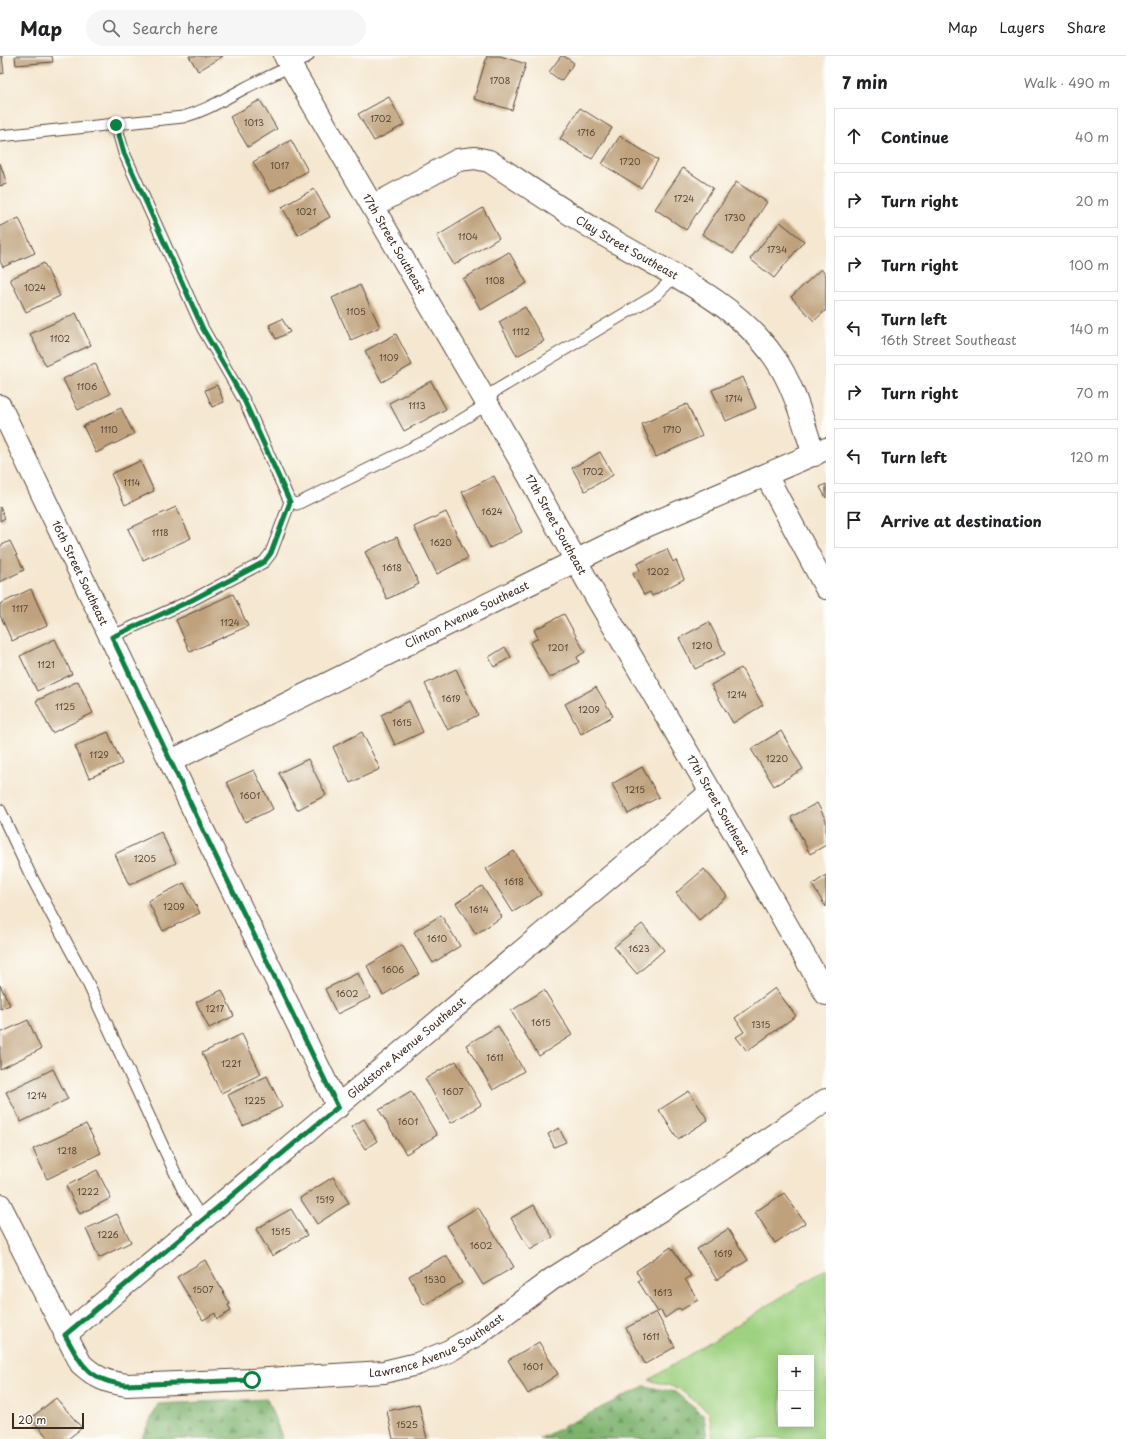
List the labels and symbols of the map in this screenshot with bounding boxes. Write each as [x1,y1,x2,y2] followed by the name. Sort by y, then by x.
[490,73,510,87] house number: 1708
[370,111,392,125] house number: 1702
[244,115,264,129] house number: 1013
[107,116,125,134] route end
[577,125,595,139] house number: 1716
[619,154,641,168] house number: 1720
[271,158,290,172] house number: 1017
[359,190,431,297] street label: 17th Street Southeast
[674,191,694,205] house number: 1724
[296,204,316,218] house number: 1021
[725,210,746,224] house number: 1730
[573,211,682,284] street label: Clay Street Southeast
[458,229,478,243] house number: 1104
[767,242,787,256] house number: 1734
[485,273,505,287] house number: 1108
[24,280,46,294] house number: 1024
[346,304,366,318] house number: 1105
[512,324,530,338] house number: 1112
[50,331,70,345] house number: 1102
[379,350,399,364] house number: 1109
[77,379,97,393] house number: 1106
[725,391,743,405] house number: 1714
[408,398,426,412] house number: 1113
[100,422,118,436] house number: 1110
[663,422,682,436] house number: 1710
[582,464,604,478] house number: 1702
[521,470,591,578] street label: 17th Street Southeast
[124,475,140,489] house number: 1114
[481,504,503,518] house number: 1624
[48,517,113,629] street label: 16th Street Southeast
[151,525,169,539] house number: 1118
[430,535,452,549] house number: 1620
[382,560,402,574] house number: 1618
[647,564,669,578] house number: 1202
[402,576,532,652] street label: Clinton Avenue Southeast
[12,601,28,615] house number: 1117
[220,615,240,629] house number: 1124
[692,638,713,652] house number: 1210
[548,640,568,654] house number: 1201
[37,657,55,671] house number: 1121
[727,687,747,701] house number: 1214
[441,691,461,705] house number: 1619
[55,699,75,713] house number: 1125
[578,702,600,716] house number: 1209
[392,715,412,729] house number: 1615
[89,747,109,761] house number: 1129
[683,751,754,858] street label: 17th Street Southeast
[766,751,788,765] house number: 1220
[625,782,645,796] house number: 1215
[240,788,260,802] house number: 1601
[134,851,156,865] house number: 1205
[504,874,524,888] house number: 1618
[163,899,185,913] house number: 1209
[469,902,489,916] house number: 1614
[427,931,447,945] house number: 1610
[628,941,650,955] house number: 1623
[382,962,404,976] house number: 1606
[336,986,358,1000] house number: 1602
[343,992,470,1103] street label: Gladstone Avenue Southeast
[206,1001,225,1015] house number: 1217
[531,1015,551,1029] house number: 1615
[752,1017,771,1031] house number: 1315
[486,1050,504,1064] house number: 1611
[221,1056,241,1070] house number: 1221
[442,1084,464,1098] house number: 1607
[27,1088,47,1102] house number: 1214
[244,1093,266,1107] house number: 1225
[398,1114,418,1128] house number: 1601
[57,1143,77,1157] house number: 1218
[77,1184,99,1198] house number: 1222
[316,1192,335,1206] house number: 1519
[271,1224,291,1238] house number: 1515
[97,1227,119,1241] house number: 1226
[470,1238,492,1252] house number: 1602
[713,1246,733,1260] house number: 1619
[424,1272,446,1286] house number: 1530
[192,1282,214,1296] house number: 1507
[653,1285,673,1299] house number: 1613
[369,1308,507,1381] street label: Lawrence Avenue Southeast
[642,1329,660,1343] house number: 1611
[523,1359,543,1373] house number: 1601
[243,1371,261,1389] route start
[12,1411,84,1430] scale bar
[396,1417,418,1431] house number: 1525

